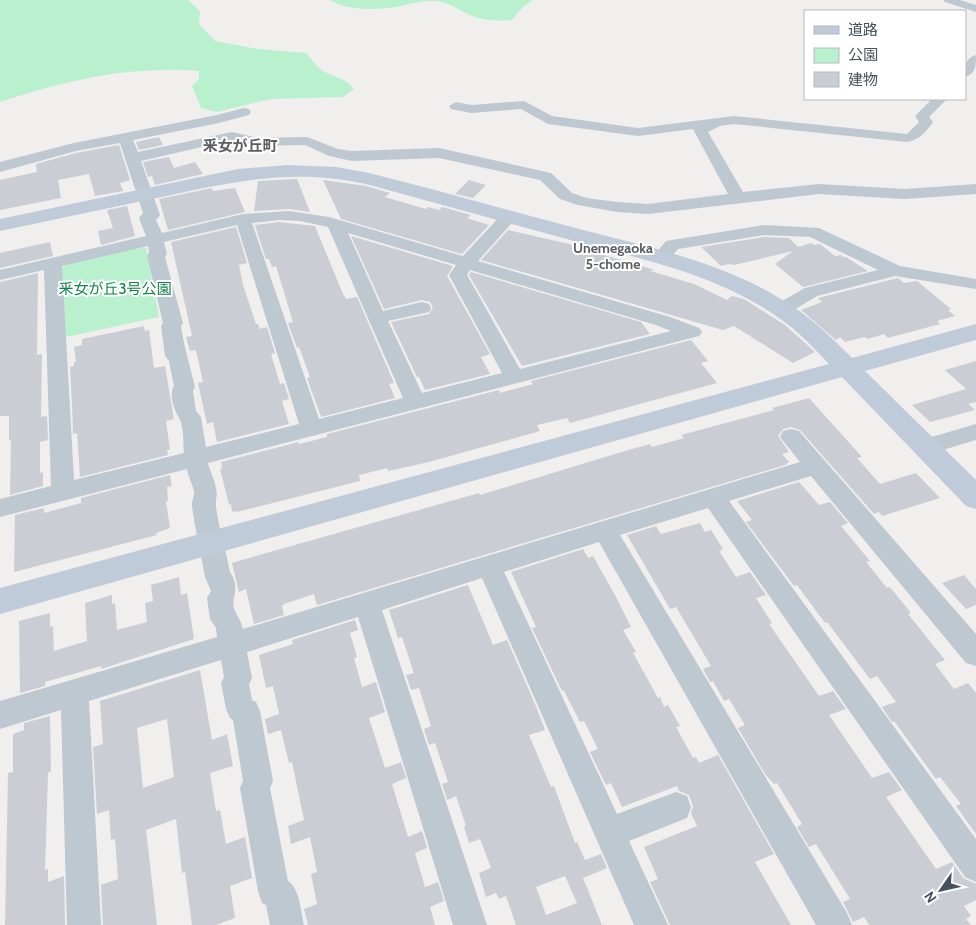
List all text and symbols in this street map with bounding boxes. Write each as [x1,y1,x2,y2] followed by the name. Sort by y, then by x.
[804,10,966,100] legend
[848,21,878,39] text: 道路
[848,46,878,64] text: 公園
[848,71,878,89] text: 建物
[202,137,278,155] district label: 釆女が丘町
[573,239,653,273] district label: Unemegaoka 5-chome
[58,280,172,298] park label: 釆女が丘3号公園
[916,865,966,915] north arrow
[920,888,940,906] text: N

